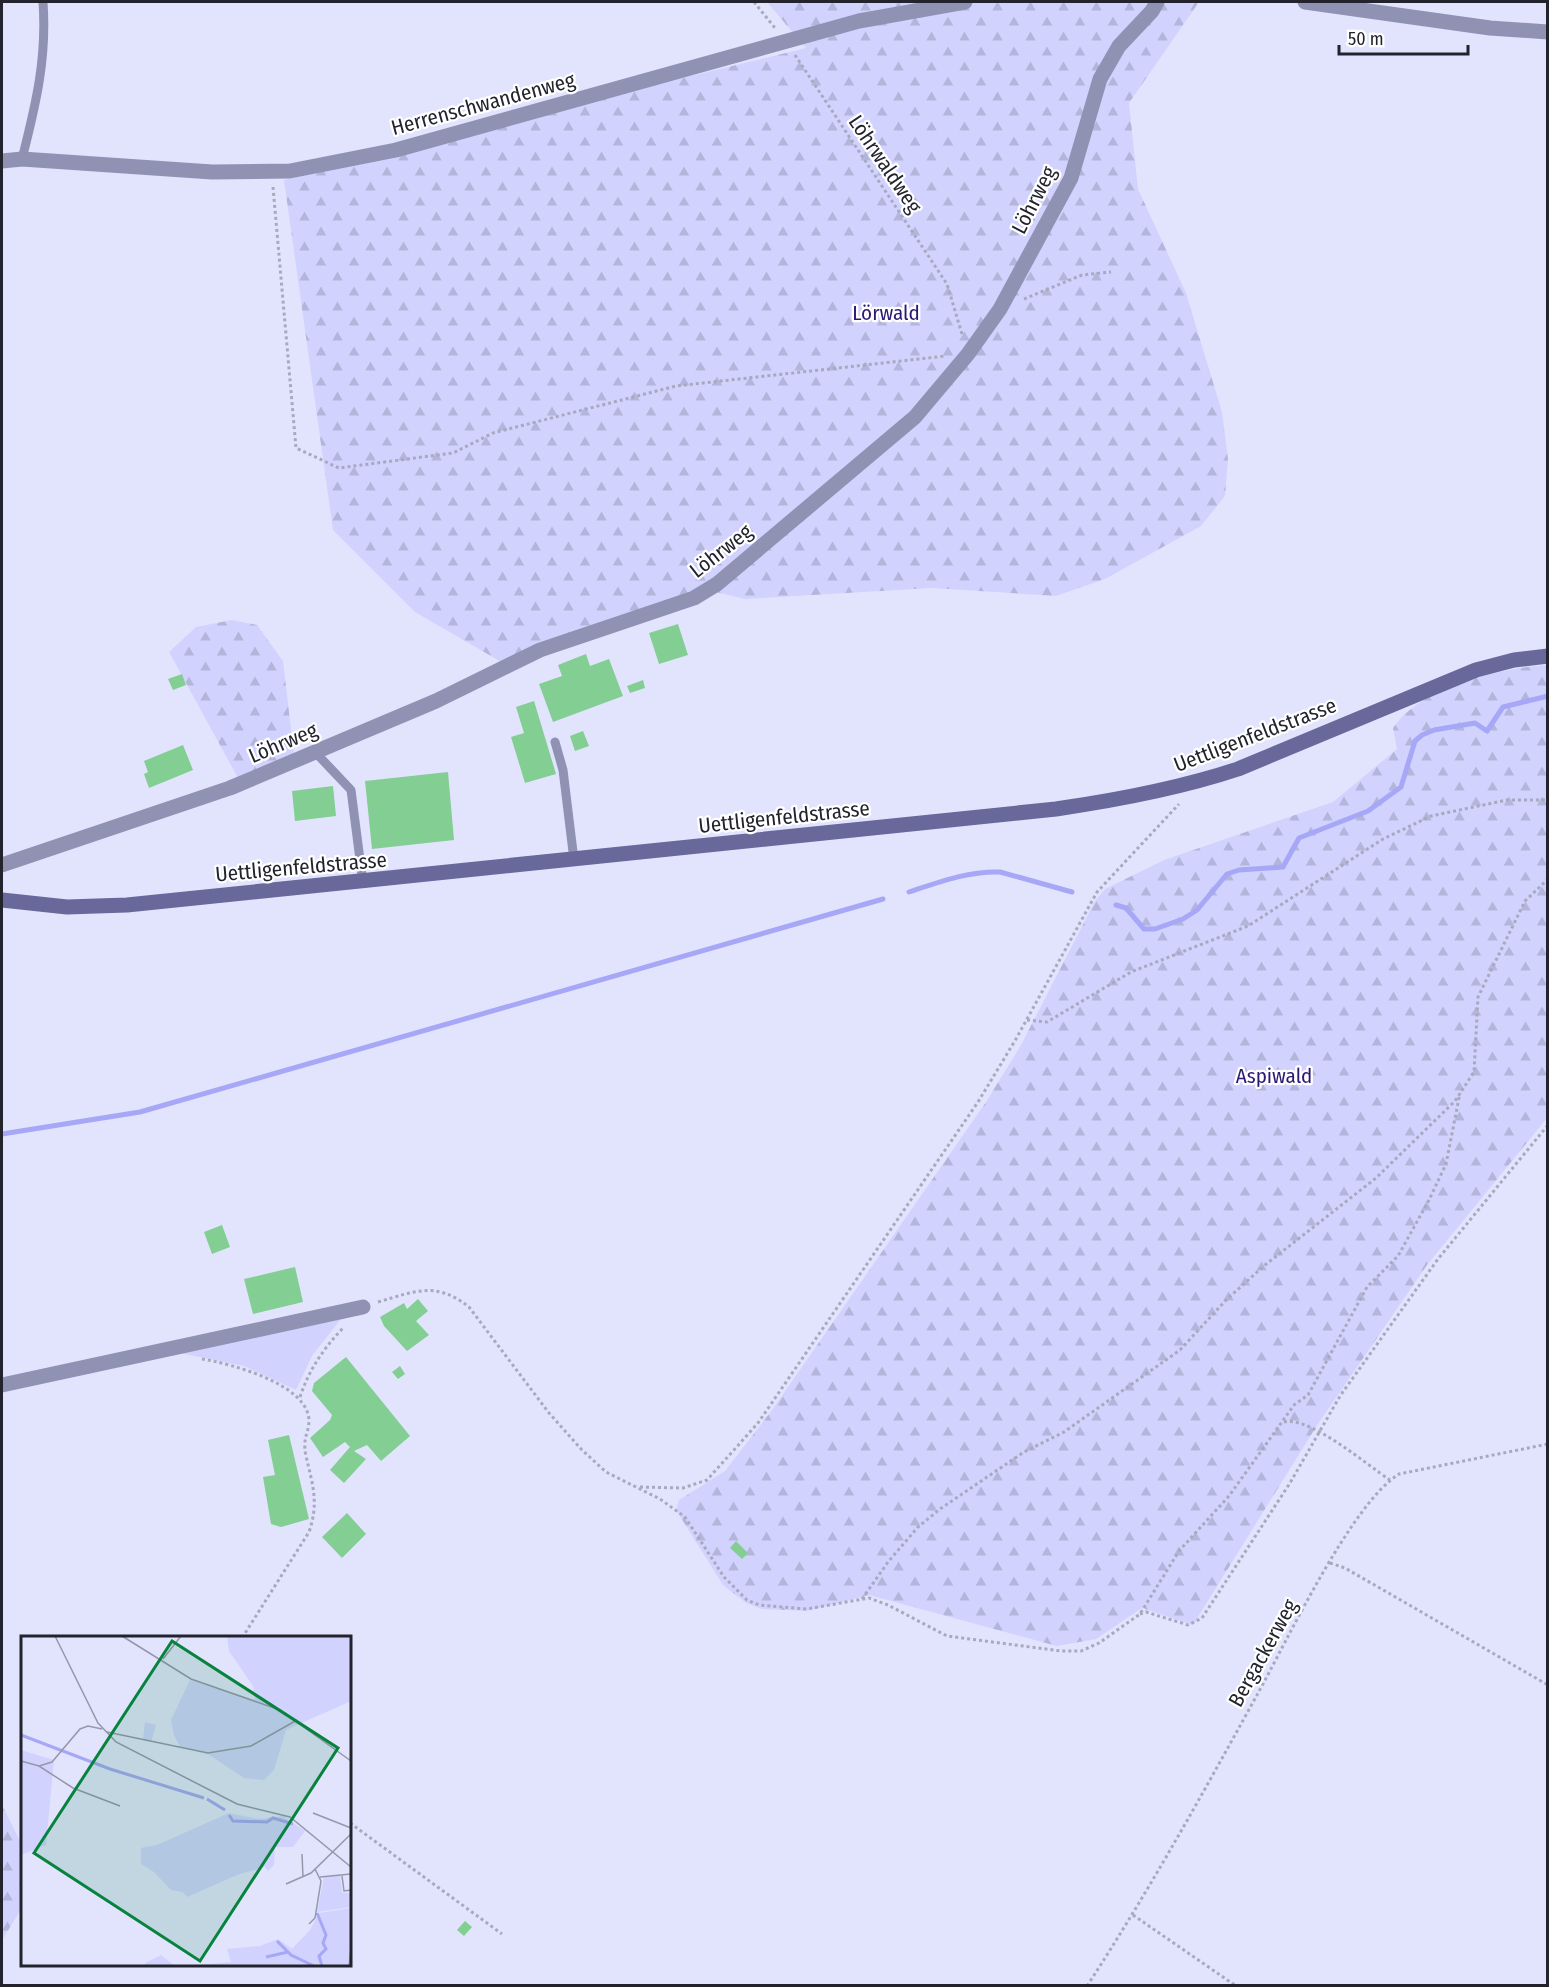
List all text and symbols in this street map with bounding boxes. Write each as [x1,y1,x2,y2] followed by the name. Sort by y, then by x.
[1339,18,1468,56] scale bar
[1348,28,1384,50] text: 50 m
[388,67,578,141] street label: Herrenschwandenweg
[843,110,927,218] street label: Löhrwaldweg
[1006,162,1062,238] street label: Löhrweg
[852,300,920,326] park label: Lörwald
[685,518,758,583] street label: Löhrweg
[1170,692,1340,778] street label: Uettligenfeldstrasse
[245,717,321,769] street label: Löhrweg
[697,795,871,839] street label: Uettligenfeldstrasse
[214,847,388,887] street label: Uettligenfeldstrasse
[1236,1063,1312,1089] park label: Aspiwald
[1223,1595,1303,1711] street label: Bergackerweg
[21,1636,351,1966] inset map

